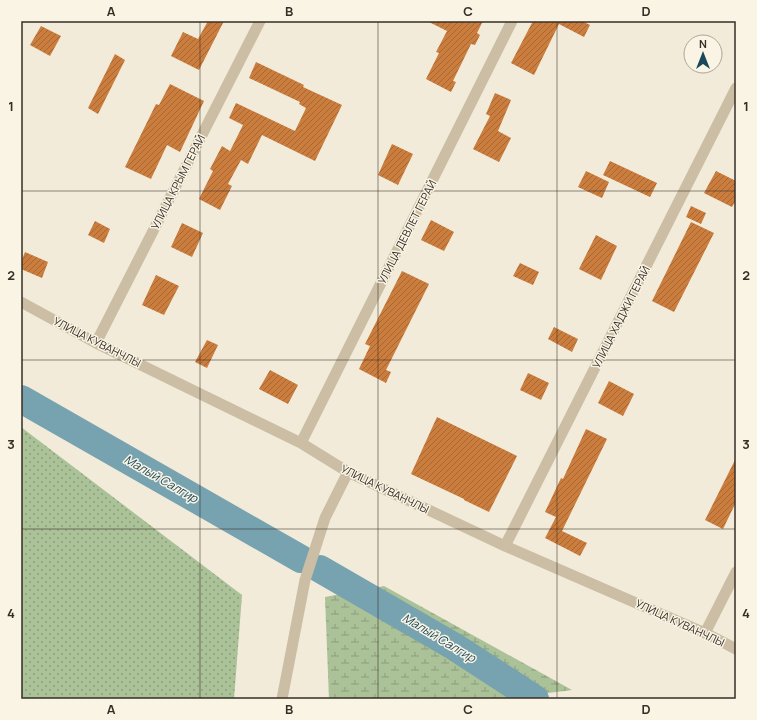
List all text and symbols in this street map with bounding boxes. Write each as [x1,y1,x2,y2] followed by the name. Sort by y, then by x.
[107,2,116,20] text: A
[285,2,293,20] text: B
[463,2,473,20] text: C
[641,2,651,20] text: D
[683,34,723,74] north arrow
[699,36,707,51] text: N
[8,97,14,115] text: 1
[743,97,749,115] text: 1
[147,132,208,232] street label: УЛИЦА КРЫМ ГЕРАЙ
[374,177,439,286] street label: УЛИЦА ДЕВЛЕТ ГЕРАЙ
[588,263,653,371] street label: УЛИЦА ХАДЖИ ГЕРАЙ
[7,266,15,284] text: 2
[742,266,750,284] text: 2
[51,313,144,370] street label: УЛИЦА КУВАНЧЛЫ
[7,435,15,453] text: 3
[742,435,750,453] text: 3
[121,451,202,507] water label: Малый Салгир
[339,461,432,516] street label: УЛИЦА КУВАНЧЛЫ
[633,595,727,650] street label: УЛИЦА КУВАНЧЛЫ
[7,604,15,622] text: 4
[742,604,750,622] text: 4
[399,609,480,667] water label: Малый Салгир
[107,700,116,718] text: A
[285,700,293,718] text: B
[463,700,473,718] text: C
[641,700,651,718] text: D

